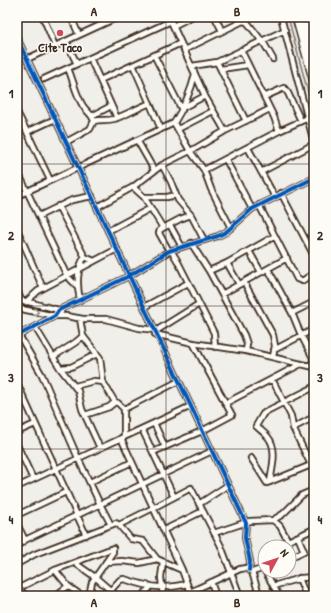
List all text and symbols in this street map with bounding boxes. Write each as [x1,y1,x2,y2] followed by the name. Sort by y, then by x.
[91,2,98,20] text: A
[234,2,241,20] text: B
[55,28,65,38] marker: Cite Taco
[38,38,83,56] place label: Cite Taco
[9,84,14,102] text: 1
[318,84,323,102] text: 1
[8,226,15,244] text: 2
[317,226,324,244] text: 2
[33,308,39,316] one-way arrow
[8,368,14,386] text: 3
[317,368,323,386] text: 3
[9,510,14,528] text: 4
[318,510,323,528] text: 4
[257,539,297,579] north arrow
[277,546,292,559] text: N
[91,593,98,611] text: A
[234,593,241,611] text: B

